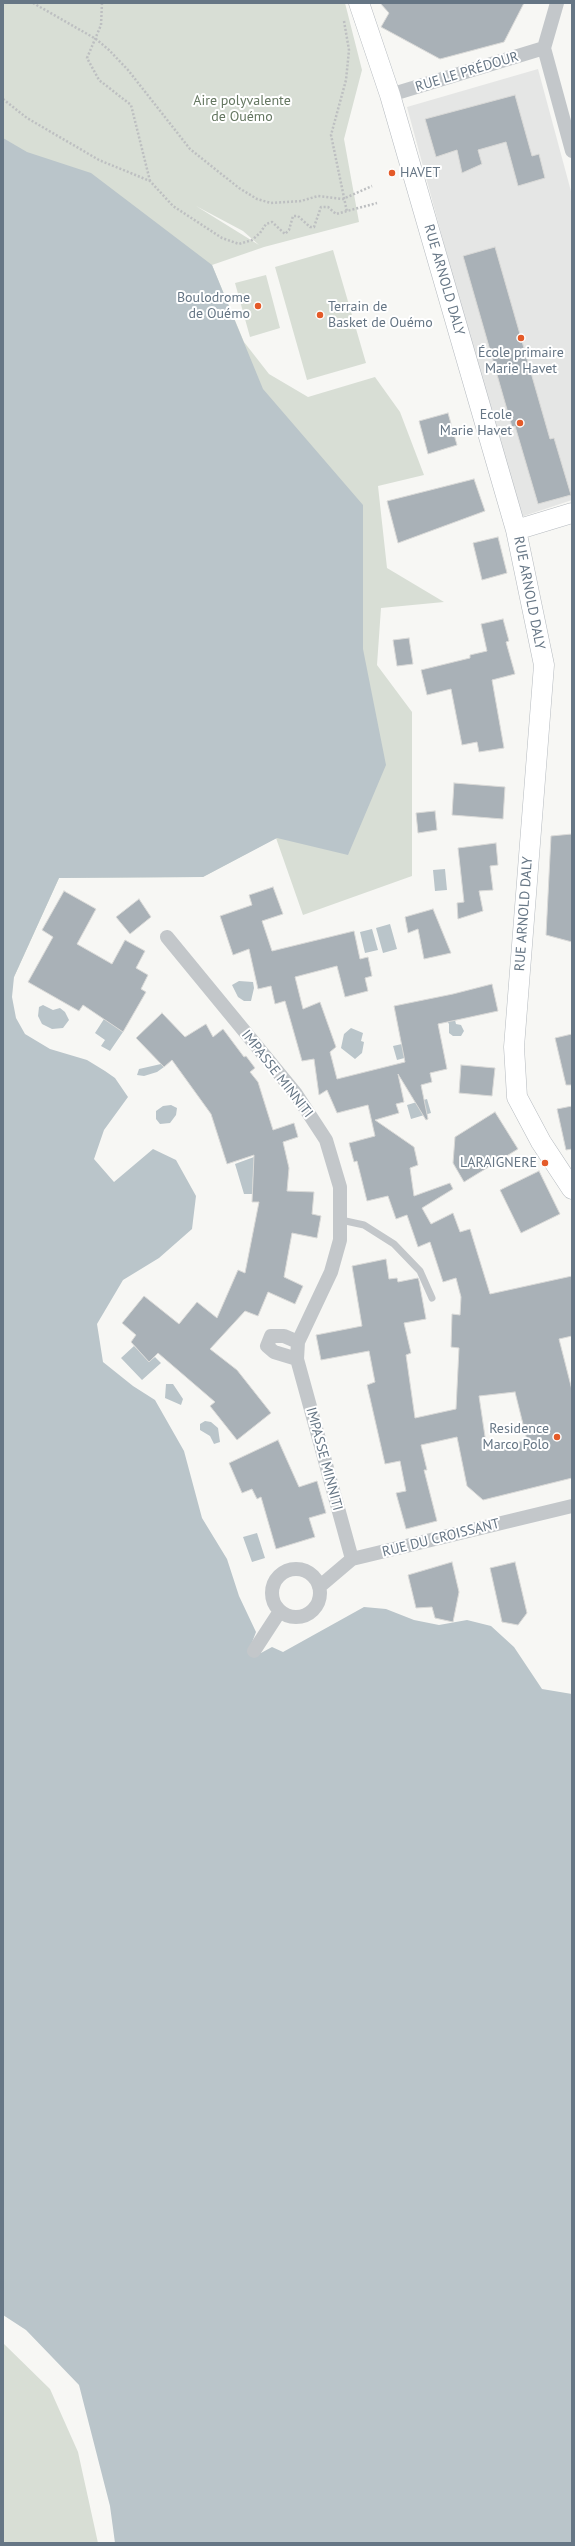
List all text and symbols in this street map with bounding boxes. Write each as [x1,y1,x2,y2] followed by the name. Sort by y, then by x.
[413,48,521,96] street label: RUE LE PRÉDOUR
[193,93,291,126] park label: Aire polyvalente de Ouémo
[400,165,440,181] place label: HAVET
[387,168,397,178] marker: HAVET
[420,222,468,338] street label: RUE ARNOLD DALY
[177,290,250,322] place label: Boulodrome de Ouémo
[328,299,433,332] place label: Terrain de Basket de Ouémo
[253,301,263,311] marker: Boulodrome de Ouémo
[315,310,325,320] marker: Terrain de Basket de Ouémo
[516,333,526,343] marker: École primaire Marie Havet
[478,345,564,378] place label: École primaire Marie Havet
[440,407,512,440] place label: Ecole Marie Havet
[515,418,525,428] marker: Ecole Marie Havet
[510,535,548,651] street label: RUE ARNOLD DALY
[512,856,536,972] street label: RUE ARNOLD DALY
[238,1027,316,1121] street label: IMPASSE MINNITI
[460,1155,537,1171] place label: LARAIGNERE
[540,1158,550,1168] marker: LARAIGNERE
[302,1405,346,1513] street label: IMPASSE MINNITI
[483,1421,549,1454] place label: Residence Marco Polo
[552,1432,562,1442] marker: Residence Marco Polo
[381,1515,501,1561] street label: RUE DU CROISSANT

